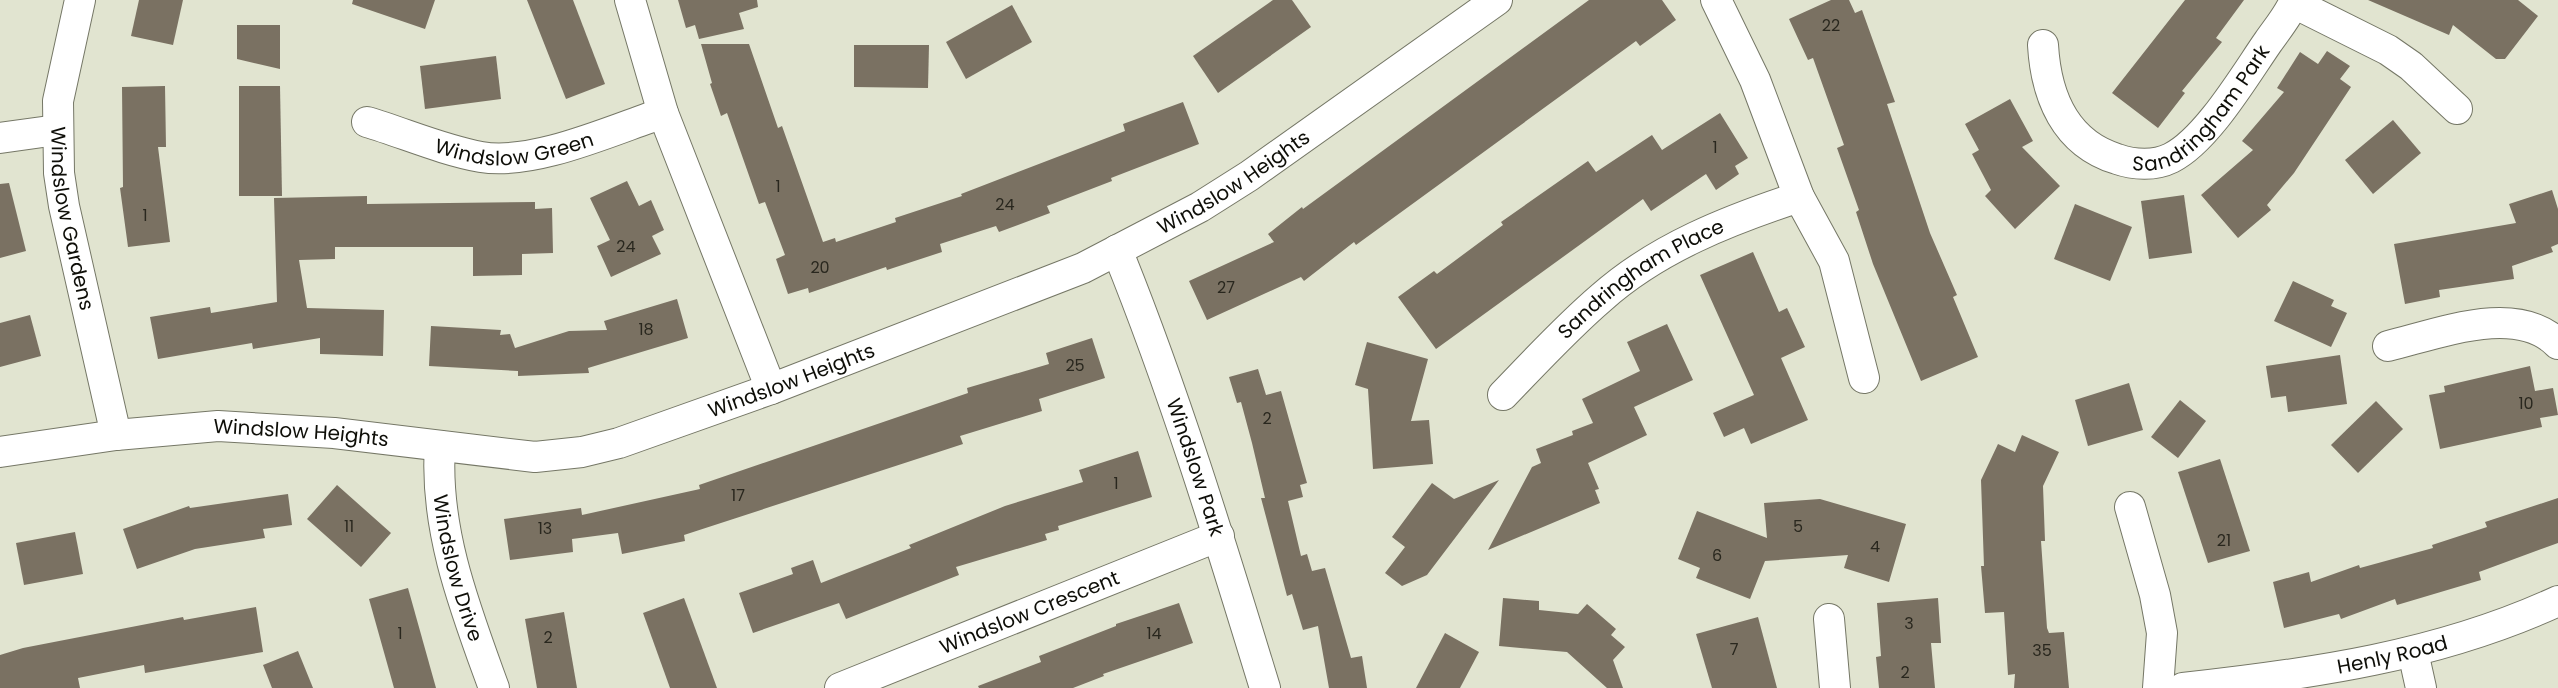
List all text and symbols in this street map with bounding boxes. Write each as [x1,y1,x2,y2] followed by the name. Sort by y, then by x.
[1822,14,1840,37] house number: 22
[2131,39,2276,178] street label: Sandringham Park
[1152,123,1315,241] street label: Windslow Heights
[431,125,597,173] street label: Windslow Green
[44,126,101,313] street label: Windslow Gardens
[1712,136,1718,159] house number: 1
[775,175,781,198] house number: 1
[995,193,1015,216] house number: 24
[142,204,148,227] house number: 1
[1551,212,1728,345] street label: Sandringham Place
[616,235,636,258] house number: 24
[810,256,830,279] house number: 20
[1217,276,1235,299] house number: 27
[638,318,654,341] house number: 18
[704,336,879,424] street label: Windslow Heights
[1065,354,1085,377] house number: 25
[2518,392,2534,415] house number: 10
[1160,395,1231,540] street label: Windslow Park
[1262,407,1272,430] house number: 2
[213,412,390,453] street label: Windslow Heights
[1113,472,1119,495] house number: 1
[731,484,745,507] house number: 17
[426,493,490,645] street label: Windslow Drive
[344,515,354,538] house number: 11
[1793,515,1803,538] house number: 5
[538,517,552,540] house number: 13
[2217,529,2231,552] house number: 21
[1870,535,1880,558] house number: 4
[1712,544,1722,567] house number: 6
[935,563,1123,661] street label: Windslow Crescent
[1904,612,1914,635] house number: 3
[397,622,403,645] house number: 1
[1146,622,1162,645] house number: 14
[543,626,553,649] house number: 2
[2335,628,2451,681] street label: Henly Road
[1730,638,1739,661] house number: 7
[2032,639,2052,662] house number: 35
[1900,661,1910,684] house number: 2

